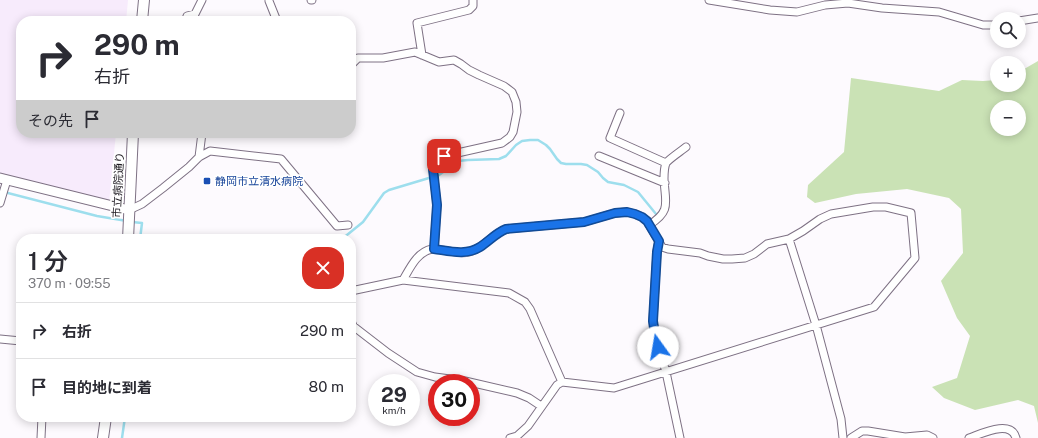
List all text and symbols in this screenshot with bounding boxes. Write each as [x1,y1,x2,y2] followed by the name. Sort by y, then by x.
[990,12,1026,136] map controls
[990,12,1026,48] button: search
[94,28,180,61] text: 290 m
[28,32,80,84] icon: right
[990,56,1026,92] button: +
[94,66,130,87] text: 右折
[990,100,1026,136] button: −
[81,108,103,130] icon: arrive
[28,112,73,129] text: その先
[427,139,461,173] pin
[433,145,455,167] icon: arrive
[110,152,126,218] street label: 市立病院通り
[215,175,303,187] place label: 静岡市立清水病院
[202,176,212,186] marker: 静岡市立清水病院
[28,247,68,275] text: 1 分
[302,247,344,289] button: close
[28,276,111,291] text: 370 m · 09:55
[28,320,50,342] icon: right
[300,322,344,339] text: 290 m
[62,323,92,340] text: 右折
[637,326,679,368] position arrow
[428,374,480,426] speed limit sign: 30
[28,376,50,398] icon: arrive
[309,378,344,395] text: 80 m
[62,379,152,396] text: 目的地に到着
[381,383,407,407] text: 29
[382,404,406,416] text: km/h

